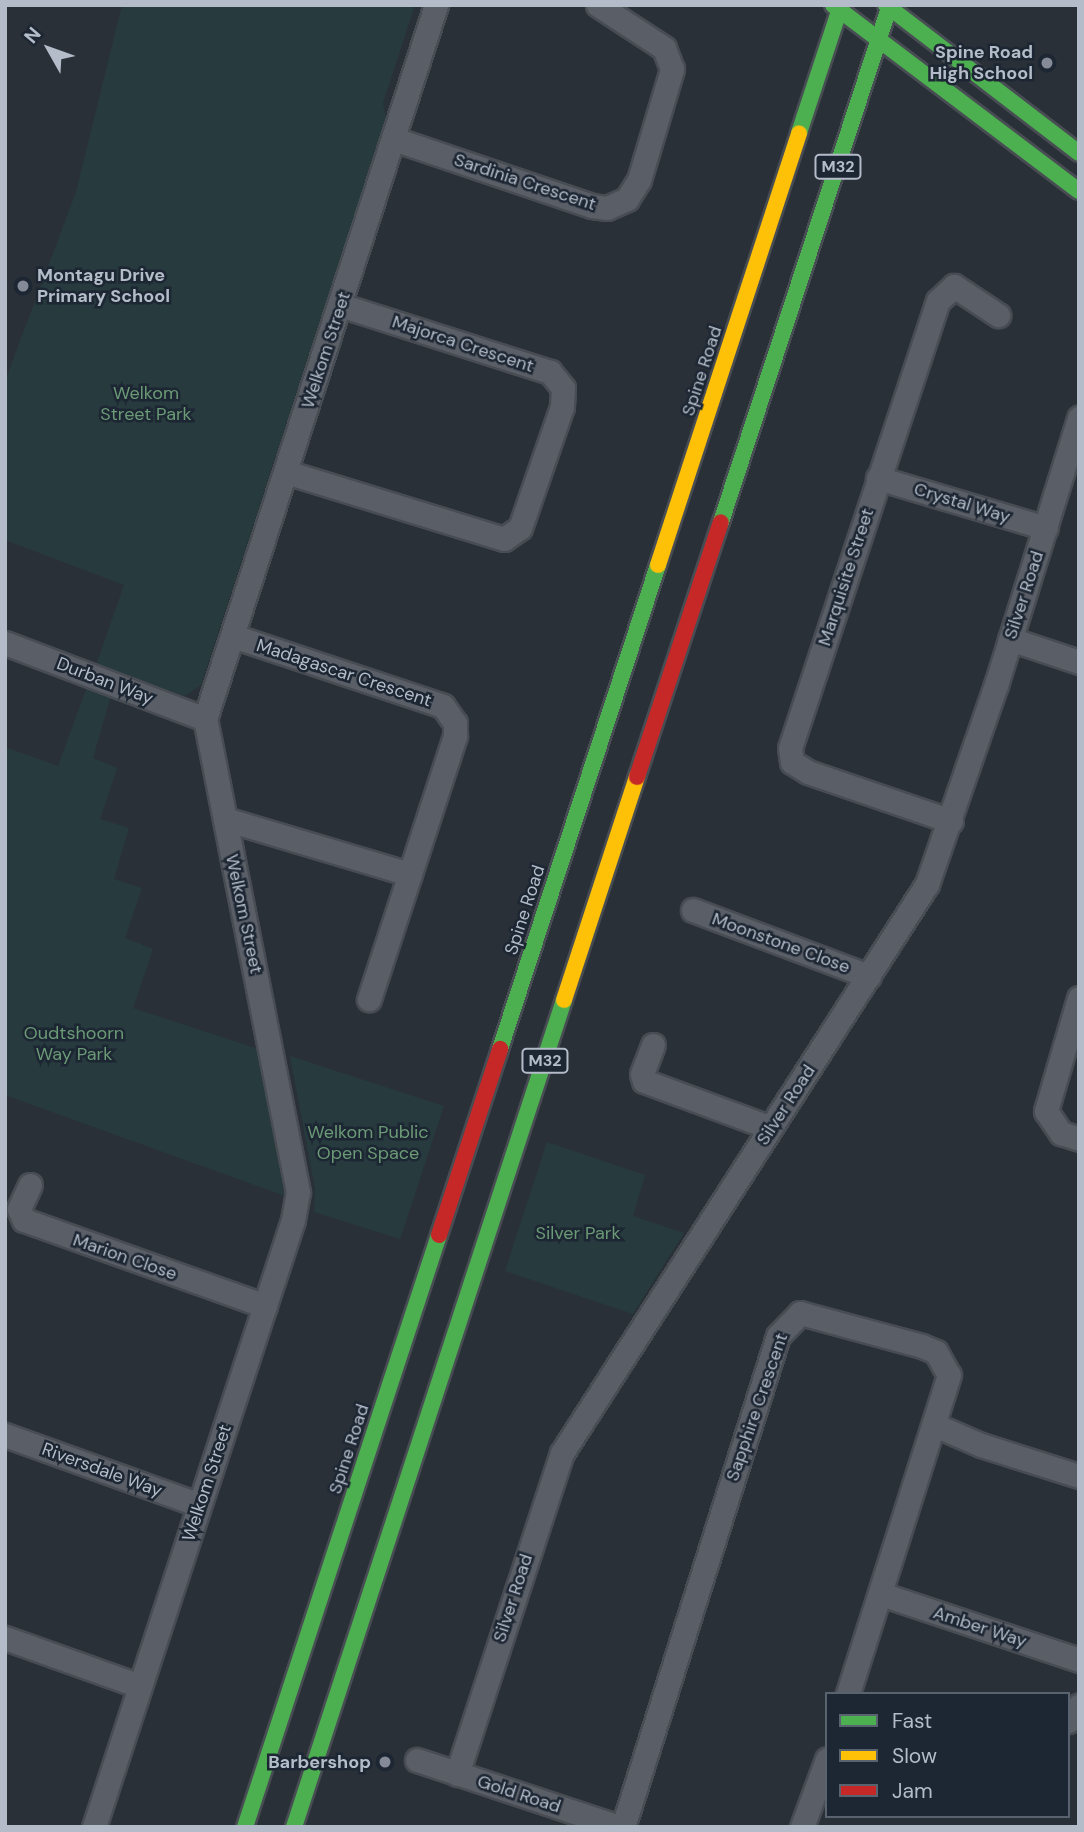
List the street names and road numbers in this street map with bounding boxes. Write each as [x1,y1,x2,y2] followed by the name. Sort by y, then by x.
[451,149,599,215] street label: Sardinia Crescent
[814,154,862,180] road number: M32
[297,289,355,411] street label: Welkom Street
[389,311,537,377] street label: Majorca Crescent
[677,323,727,419] street label: Spine Road
[911,478,1013,528] street label: Crystal Way
[814,505,878,649] street label: Marquisite Street
[1000,548,1048,642] street label: Silver Road
[254,634,434,712] street label: Madagascar Crescent
[54,653,156,709] street label: Durban Way
[221,852,267,976] street label: Welkom Street
[500,862,550,958] street label: Spine Road
[709,908,853,978] street label: Moonstone Close
[520,1049,570,1074] road number: M32
[752,1061,820,1149] street label: Silver Road
[70,1229,180,1285] street label: Marion Close
[722,1330,792,1484] street label: Sapphire Crescent
[324,1401,374,1497] street label: Spine Road
[178,1422,236,1544] street label: Welkom Street
[39,1438,165,1502] street label: Riversdale Way
[489,1551,537,1645] street label: Silver Road
[931,1602,1029,1652] street label: Amber Way
[475,1770,563,1818] street label: Gold Road

